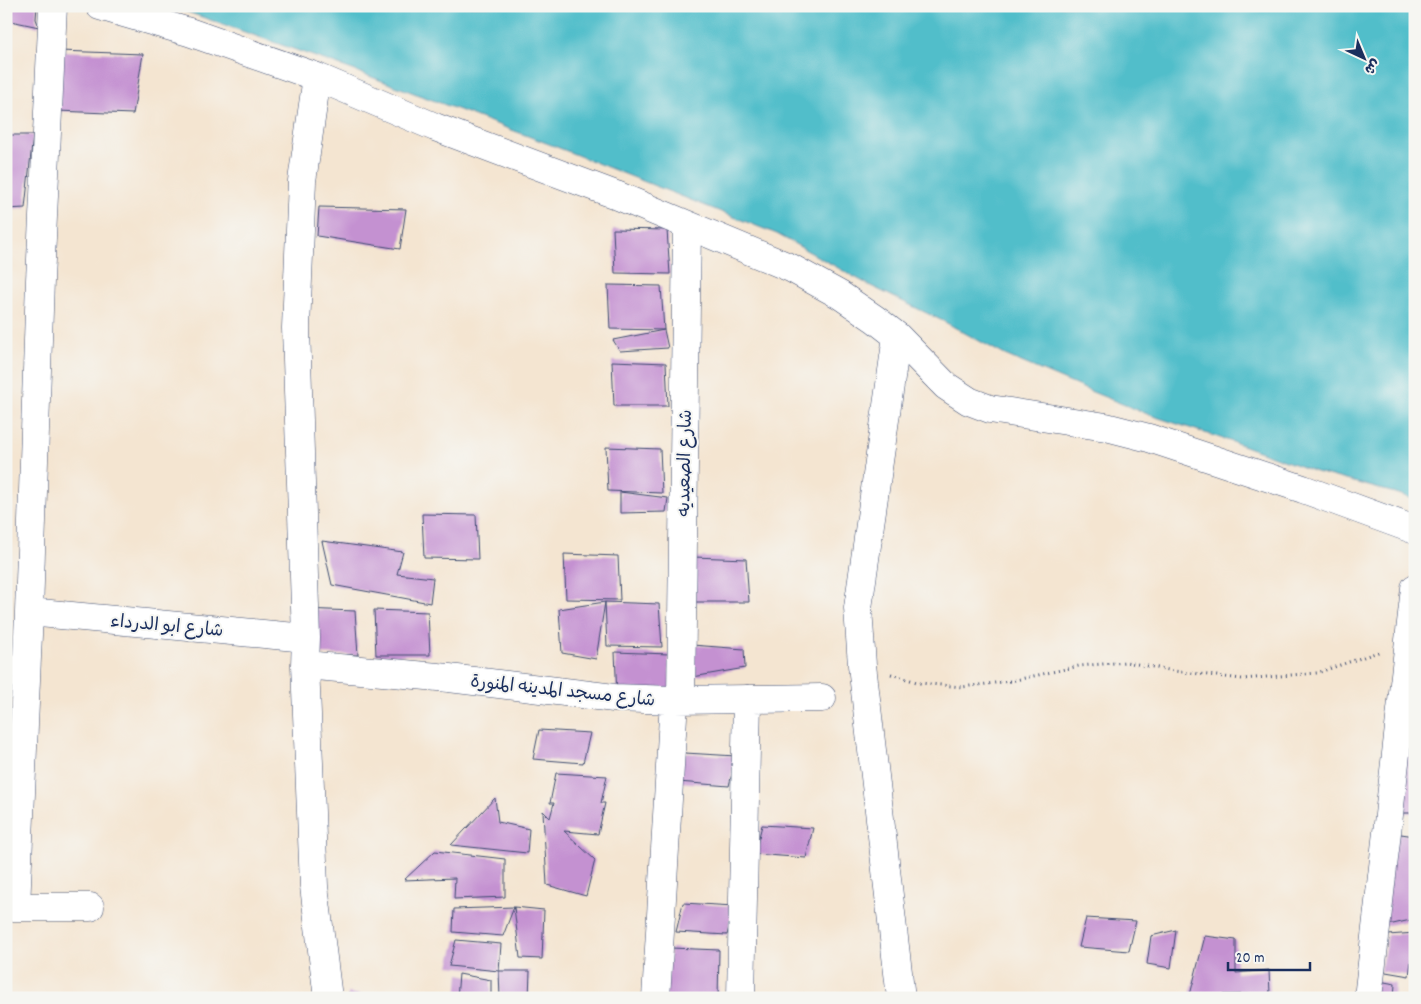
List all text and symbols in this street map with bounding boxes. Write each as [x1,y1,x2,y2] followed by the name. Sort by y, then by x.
[1338,32,1388,82] north arrow
[1359,53,1384,78] text: ش
[673,409,700,517] street label: شارع الصعيديه
[109,610,224,645] street label: شارع ابو الدرداء
[469,670,656,715] street label: شارع مسجد المدينه المنورة
[1228,939,1311,971] scale bar
[1236,948,1264,970] text: 20 m

